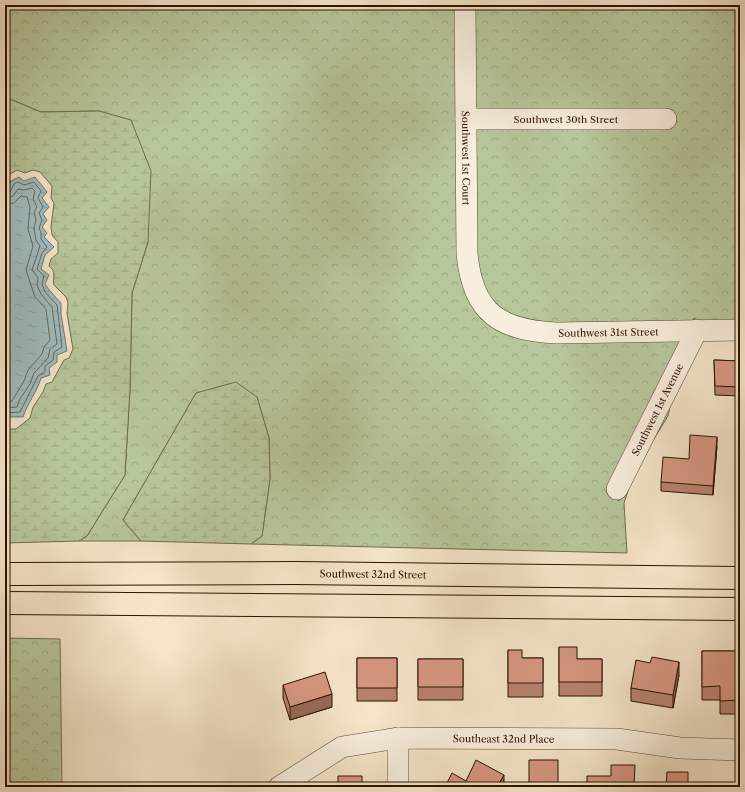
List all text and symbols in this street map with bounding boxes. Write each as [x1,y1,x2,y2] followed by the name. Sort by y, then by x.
[459,111,473,206] street label: Southwest 1st Court
[514,113,619,126] street label: Southwest 30th Street
[558,325,659,339] street label: Southwest 31st Street
[628,361,686,458] street label: Southwest 1st Avenue
[320,567,427,581] street label: Southwest 32nd Street
[453,732,555,745] street label: Southeast 32nd Place

